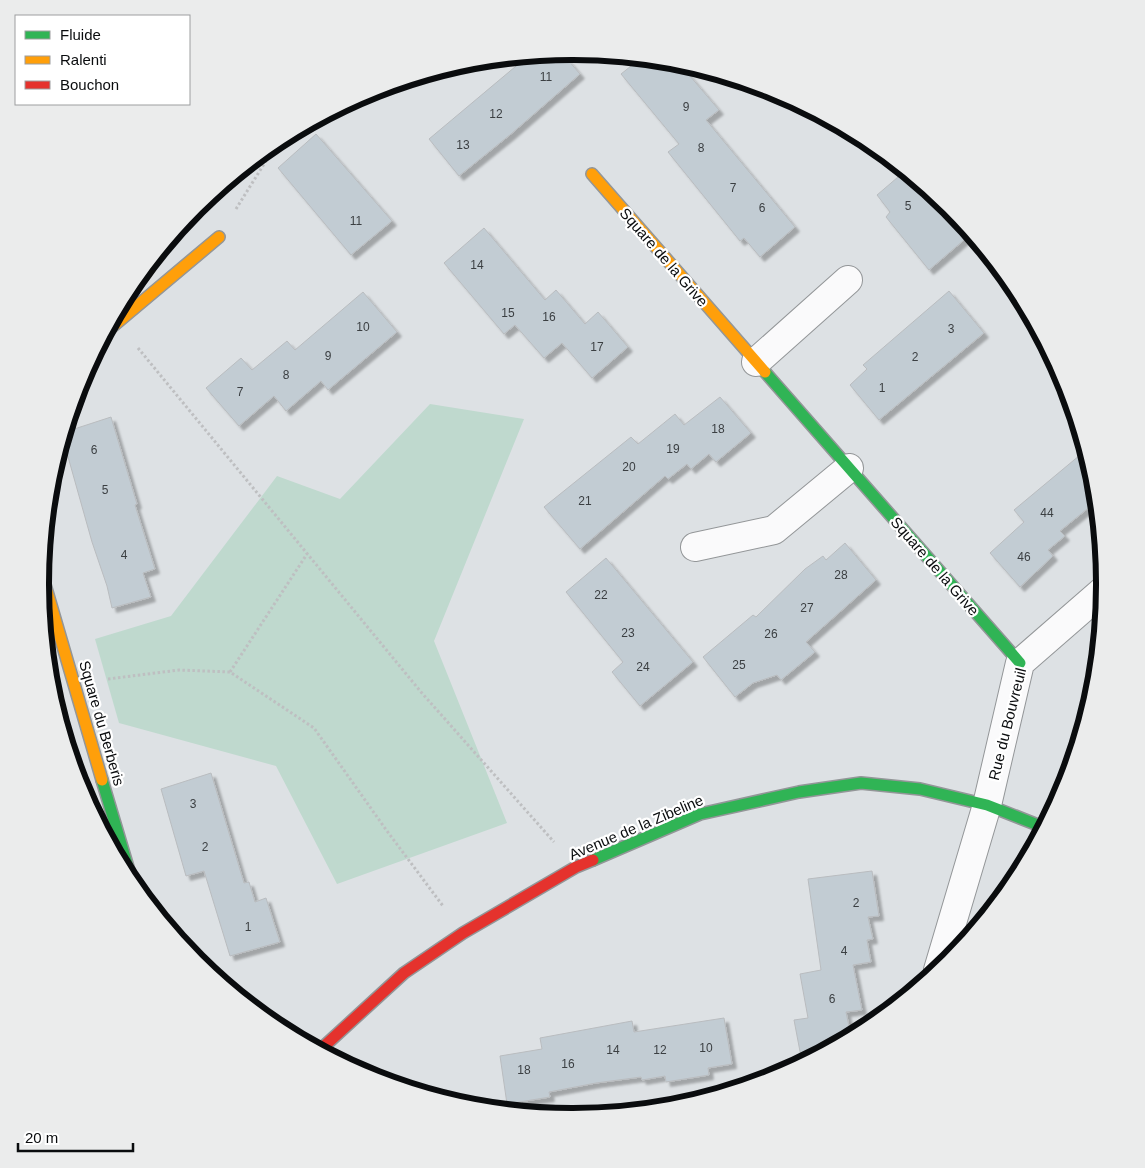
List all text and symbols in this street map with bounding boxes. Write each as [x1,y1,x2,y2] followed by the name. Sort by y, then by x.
[15,15,190,105] legend
[60,26,101,43] text: Fluide
[60,51,107,68] text: Ralenti
[540,70,553,84] house number: 11
[60,76,119,93] text: Bouchon
[683,100,690,114] house number: 9
[489,107,503,121] house number: 12
[456,138,470,152] house number: 13
[698,141,705,155] house number: 8
[730,181,737,195] house number: 7
[905,199,912,213] house number: 5
[759,201,766,215] house number: 6
[617,204,711,310] street label: Square de la Grive
[350,214,363,228] house number: 11
[470,258,484,272] house number: 14
[501,306,515,320] house number: 15
[542,310,556,324] house number: 16
[356,320,370,334] house number: 10
[948,322,955,336] house number: 3
[590,340,604,354] house number: 17
[325,349,332,363] house number: 9
[912,350,919,364] house number: 2
[283,368,290,382] house number: 8
[879,381,886,395] house number: 1
[237,385,244,399] house number: 7
[711,422,725,436] house number: 18
[666,442,680,456] house number: 19
[91,443,98,457] house number: 6
[622,460,636,474] house number: 20
[102,483,109,497] house number: 5
[578,494,592,508] house number: 21
[1040,506,1054,520] house number: 44
[888,513,982,619] street label: Square de la Grive
[121,548,128,562] house number: 4
[1017,550,1031,564] house number: 46
[834,568,848,582] house number: 28
[594,588,608,602] house number: 22
[800,601,814,615] house number: 27
[621,626,635,640] house number: 23
[764,627,778,641] house number: 26
[732,658,746,672] house number: 25
[76,659,128,787] street label: Square du Berberis
[636,660,650,674] house number: 24
[985,666,1029,782] street label: Rue du Bouvreuil
[566,791,706,863] street label: Avenue de la Zibeline
[190,797,197,811] house number: 3
[202,840,209,854] house number: 2
[853,896,860,910] house number: 2
[245,920,252,934] house number: 1
[841,944,848,958] house number: 4
[829,992,836,1006] house number: 6
[699,1041,713,1055] house number: 10
[606,1043,620,1057] house number: 14
[653,1043,667,1057] house number: 12
[561,1057,575,1071] house number: 16
[517,1063,531,1077] house number: 18
[18,1120,132,1152] scale bar
[25,1129,58,1146] text: 20 m

